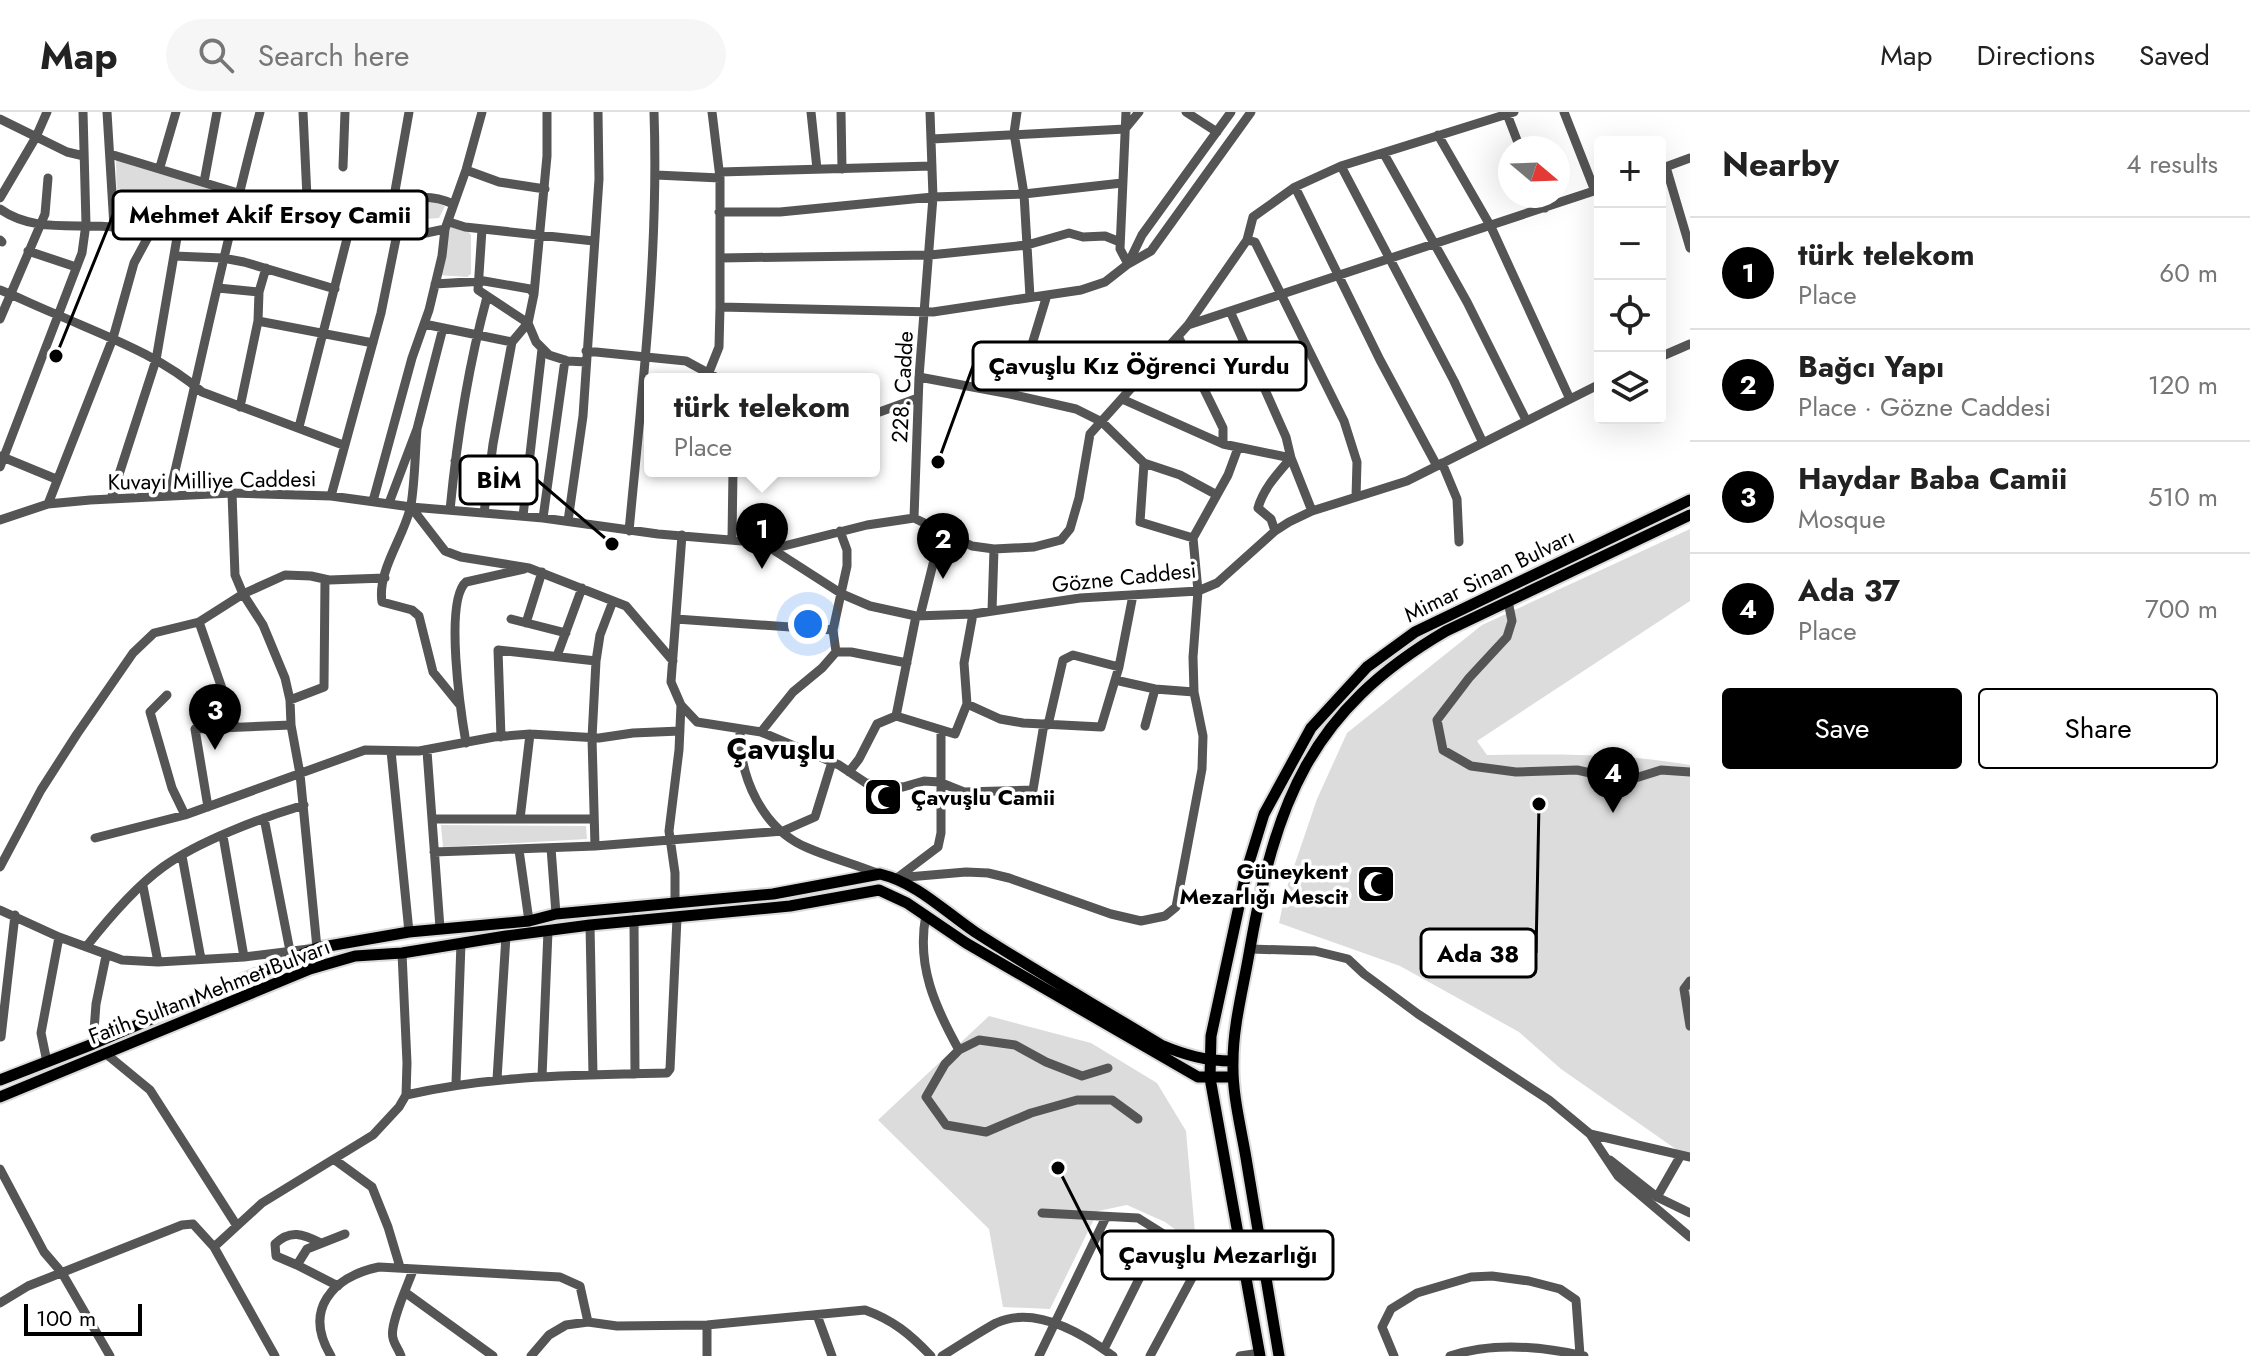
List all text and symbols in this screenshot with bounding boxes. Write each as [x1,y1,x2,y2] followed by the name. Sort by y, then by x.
[166,19,726,91] search box
[40,28,118,83] text: Map
[194,33,238,77] icon: search
[258,34,410,77] text: Search here
[1880,35,1932,76] text: Map
[1976,35,2095,76] text: Directions
[2139,35,2210,76] text: Saved
[1498,136,1570,208] north arrow
[1594,136,1666,424] map controls
[1594,136,1666,208] button: +
[1722,140,1839,189] text: Nearby
[2126,145,2218,183] text: 4 results
[113,191,427,239] callout: Mehmet Akif Ersoy Camii
[129,197,411,232] text: Mehmet Akif Ersoy Camii
[1594,208,1666,280] button: −
[1798,233,1975,276] text: türk telekom
[1741,254,1755,292] text: 1
[2159,254,2218,292] text: 60 m
[1798,276,1857,314] text: Place
[1594,280,1666,352] button: locate
[883,330,921,444] street label: 228. Cadde
[973,342,1306,390] callout: Çavuşlu Kız Öğrenci Yurdu
[1798,345,1944,388] text: Bağcı Yapı
[989,348,1289,383] text: Çavuşlu Kız Öğrenci Yurdu
[1594,352,1666,424] button: layers
[1739,366,1757,404] text: 2
[2148,366,2218,404] text: 120 m
[644,373,880,477] popup
[674,385,850,428] text: türk telekom
[1798,388,2051,426] text: Place · Gözne Caddesi
[674,428,732,466] text: Place
[460,456,537,504] callout: BİM
[1798,457,2067,500] text: Haydar Baba Camii
[107,462,317,498] street label: Kuvayi Milliye Caddesi
[477,462,522,497] text: BİM
[1740,478,1756,516] text: 3
[2148,478,2218,516] text: 510 m
[1798,500,1886,538] text: Mosque
[736,503,788,569] pin: 1
[917,513,969,579] pin: 2
[1398,520,1580,630] street label: Mimar Sinan Bulvarı
[1050,554,1198,600] street label: Gözne Caddesi
[1798,569,1900,612] text: Ada 37
[1739,590,1757,628] text: 4
[2145,590,2218,628] text: 700 m
[788,604,828,644] your location
[1798,612,1857,650] text: Place
[189,684,241,750] pin: 3
[1722,688,1962,769] button: Save
[1978,688,2218,769] button: Share
[726,727,836,770] district label: Çavuşlu
[1587,747,1639,813] pin: 4
[862,776,904,818] mosque icon: Çavuşlu Camii
[911,781,1055,813] place label: Çavuşlu Camii
[1179,855,1348,912] place label: Güneykent Mezarlığı Mescit
[1355,863,1397,905] mosque icon: Güneykent Mezarlığı Mescit
[1421,929,1536,977] callout: Ada 38
[84,930,334,1052] street label: Fatih Sultan Mehmet Bulvarı
[1436,936,1519,971] text: Ada 38
[1102,1231,1333,1279] callout: Çavuşlu Mezarlığı
[1119,1237,1317,1272] text: Çavuşlu Mezarlığı
[24,1300,142,1336] scale bar
[36,1302,96,1334] text: 100 m

